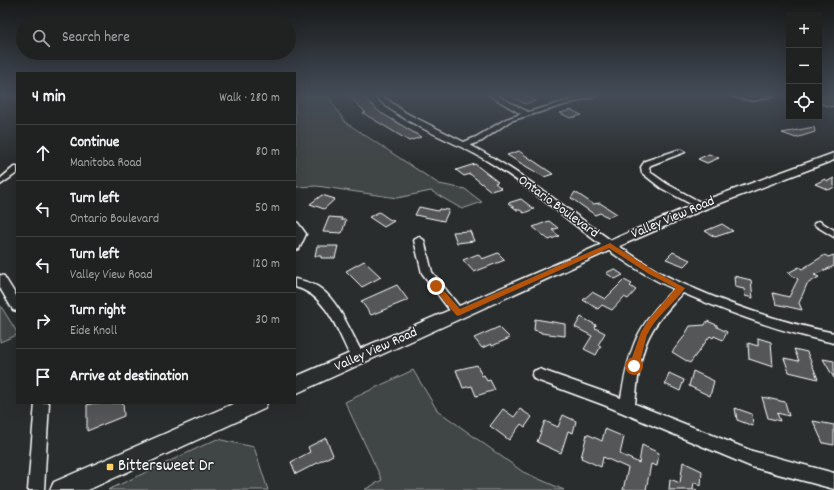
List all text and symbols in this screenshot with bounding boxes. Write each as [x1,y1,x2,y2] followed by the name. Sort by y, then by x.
[786,12,822,120] map controls
[786,12,822,48] button: +
[16,16,296,60] search box
[30,27,52,49] icon: search
[62,27,130,49] text: Search here
[786,48,822,84] button: −
[786,84,822,120] button: locate
[32,86,66,110] text: 4 min
[219,89,280,108] text: Walk · 280 m
[70,132,119,154] text: Continue
[32,142,54,164] icon: ahead
[256,143,280,162] text: 80 m
[70,154,142,173] text: Manitoba Road
[513,171,603,243] street label: Ontario Boulevard
[70,188,119,210] text: Turn left
[628,191,718,245] street label: Valley View Road
[32,198,54,220] icon: left
[255,199,280,218] text: 50 m
[70,210,159,229] text: Ontario Boulevard
[70,244,119,266] text: Turn left
[32,254,54,276] icon: left
[252,255,280,274] text: 120 m
[70,266,153,285] text: Valley View Road
[427,277,445,295] route end
[70,300,126,322] text: Turn right
[32,310,54,332] icon: right
[255,311,280,330] text: 30 m
[70,322,117,341] text: Eide Knoll
[331,323,421,377] street label: Valley View Road
[625,357,643,375] route start
[32,366,54,388] icon: arrive
[70,366,188,388] text: Arrive at destination
[118,455,215,479] place label: Bittersweet Dr
[105,462,115,472] marker: Bittersweet Dr

